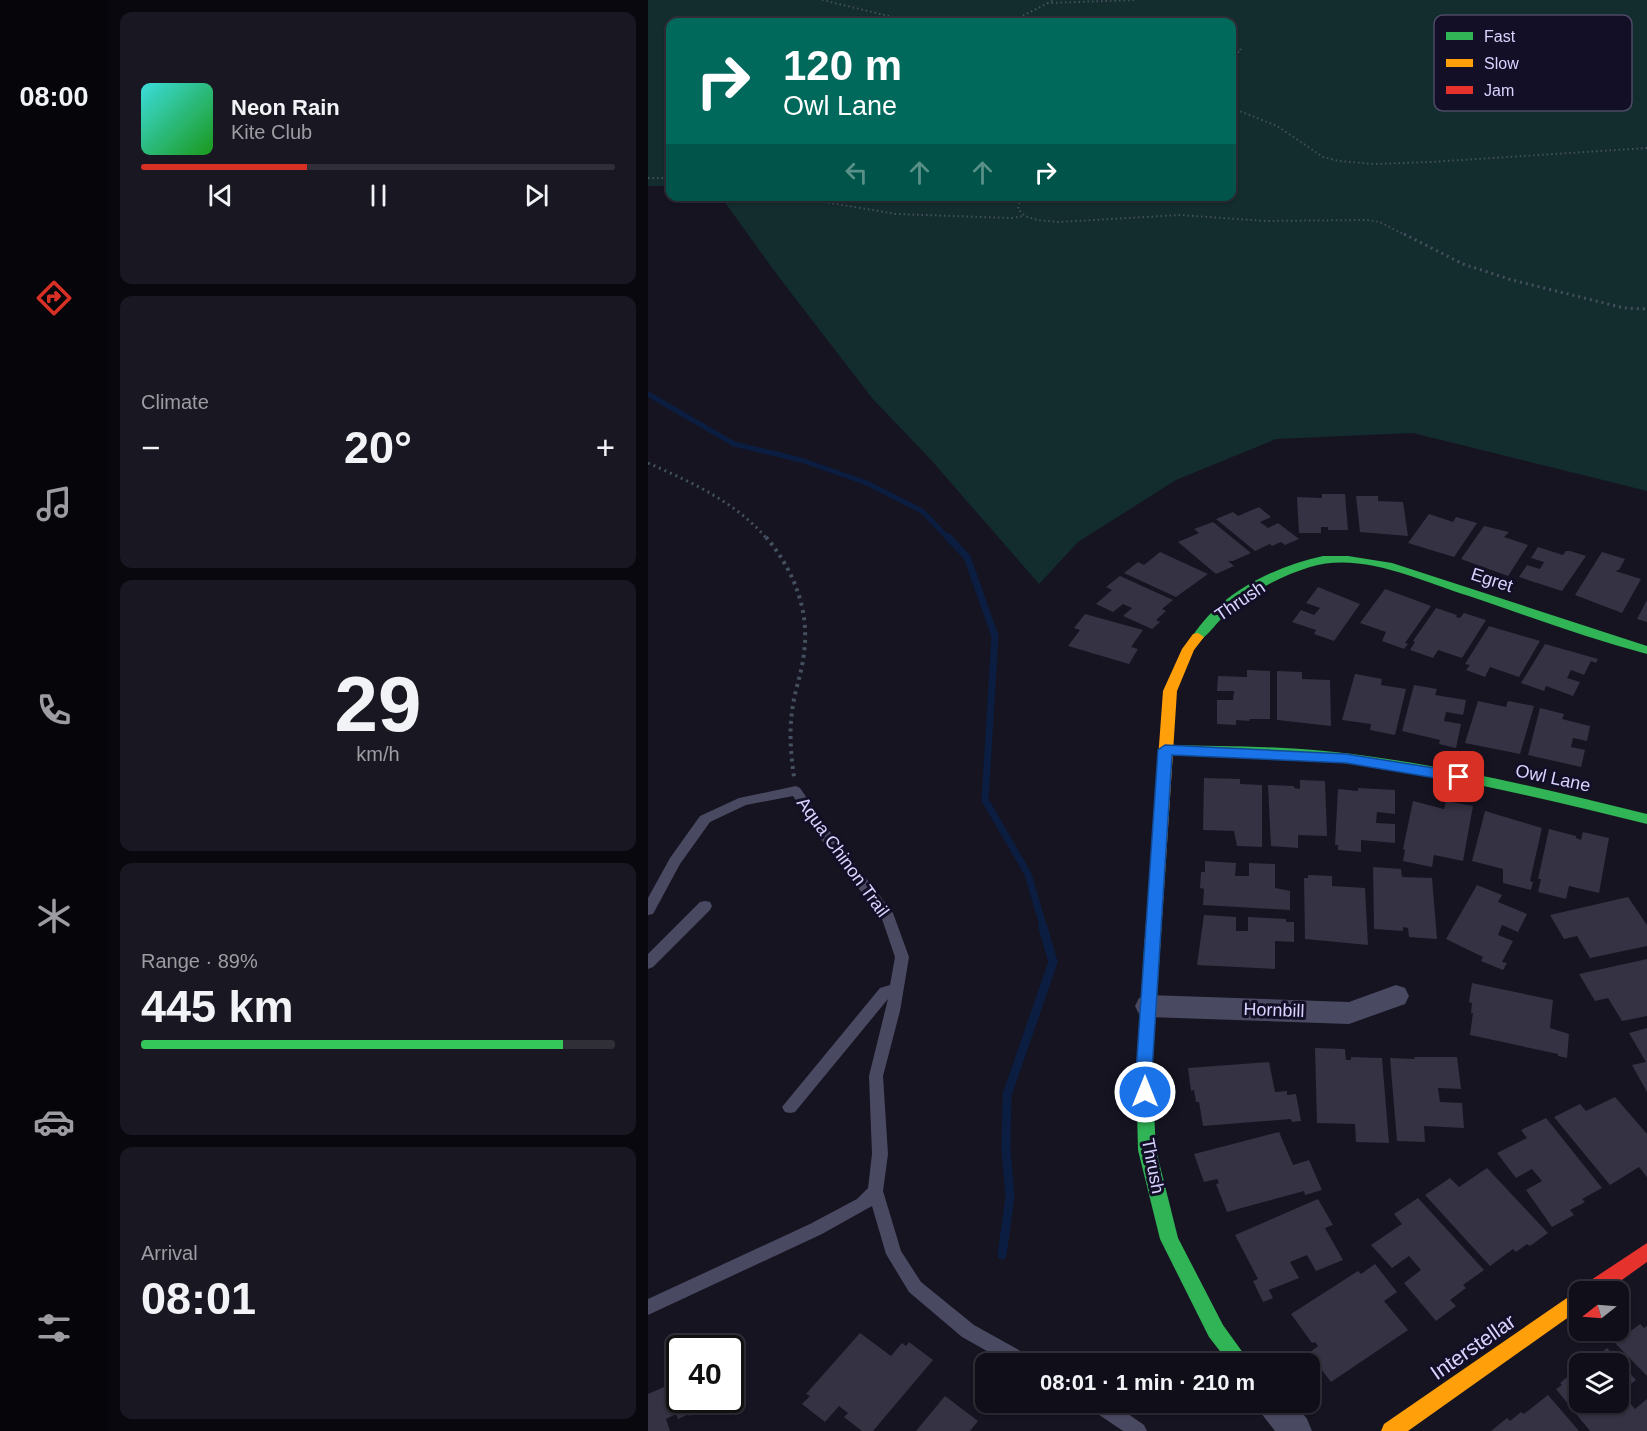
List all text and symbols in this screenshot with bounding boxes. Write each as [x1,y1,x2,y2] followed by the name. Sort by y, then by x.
[1434,15,1632,111] legend
[1484,28,1516,45] text: Fast
[684,42,762,120] icon: right
[783,42,902,89] text: 120 m
[1484,55,1519,72] text: Slow
[19,82,89,112] text: 08:00
[1484,82,1514,99] text: Jam
[783,91,897,121] text: Owl Lane
[231,95,340,120] text: Neon Rain
[231,121,312,143] text: Kite Club
[840,156,873,189] icon: left
[903,156,936,189] icon: ahead
[966,156,999,189] icon: ahead
[1029,156,1062,189] icon: right
[204,179,237,212] icon: previous
[362,179,395,212] icon: pause
[520,179,553,212] icon: next
[33,277,75,319] icon: directions
[141,391,209,413] text: Climate
[344,422,412,473] text: 20°
[141,429,160,466] text: −
[596,429,615,466] text: +
[33,483,75,525] icon: music
[1468,564,1516,596] street label: Egret
[1211,577,1269,625] street label: Thrush
[335,660,421,748] text: 29
[33,689,75,731] icon: phone
[356,743,400,765] text: km/h
[1433,751,1484,802] pin
[1442,760,1475,793] icon: arrive
[1514,760,1592,796] street label: Owl Lane
[793,793,893,921] street label: Aqua Chinon Trail
[33,895,75,937] icon: climate
[141,950,258,972] text: Range · 89%
[141,981,294,1032] text: 445 km
[1243,999,1305,1021] street label: Hornbill
[1113,1060,1177,1124] position arrow
[33,1101,75,1143] icon: car
[1138,1137,1168,1195] street label: Thrush
[141,1242,198,1264] text: Arrival
[141,1273,256,1324] text: 08:01
[1569,1281,1629,1341] north arrow
[1569,1281,1629,1413] map controls
[33,1307,75,1349] icon: filters
[1426,1309,1519,1384] street label: Interstellar
[666,1335,744,1413] speed limit sign: 40
[1569,1353,1629,1413] button: layers
[1040,1370,1255,1395] text: 08:01 · 1 min · 210 m

